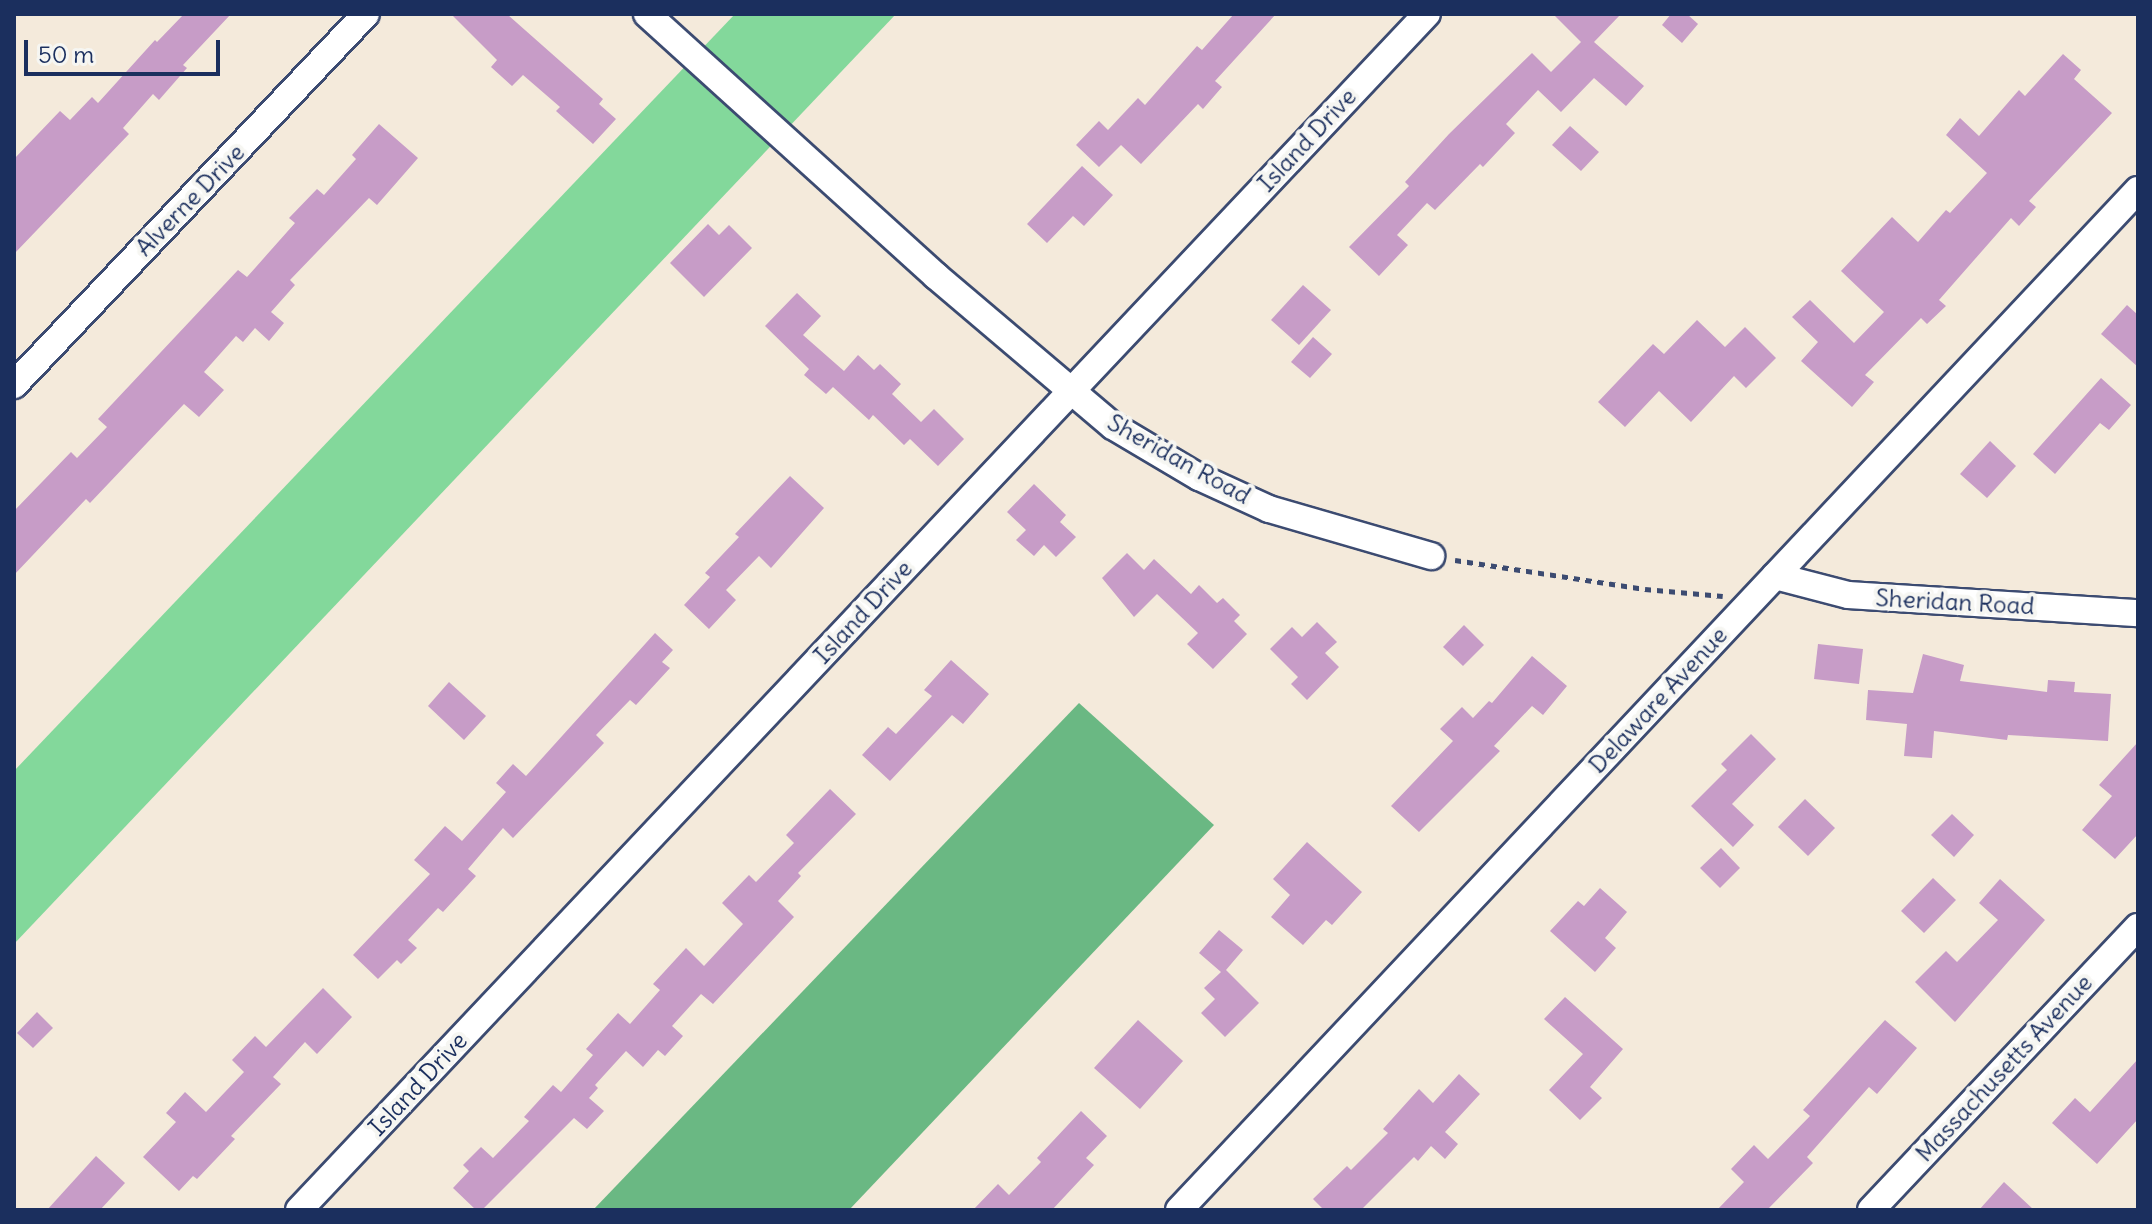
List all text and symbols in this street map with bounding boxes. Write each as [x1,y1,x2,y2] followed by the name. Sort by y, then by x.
[28,24,224,74] scale bar
[38,39,94,69] text: 50 m
[1252,82,1362,198] street label: Island Drive
[129,138,251,262] street label: Alverne Drive
[1102,408,1256,510] street label: Sheridan Road
[808,554,918,670] street label: Island Drive
[1875,583,2035,621] street label: Sheridan Road
[1583,621,1733,779] street label: Delaware Avenue
[1910,968,2098,1168] street label: Massachusetts Avenue
[363,1026,473,1142] street label: Island Drive

